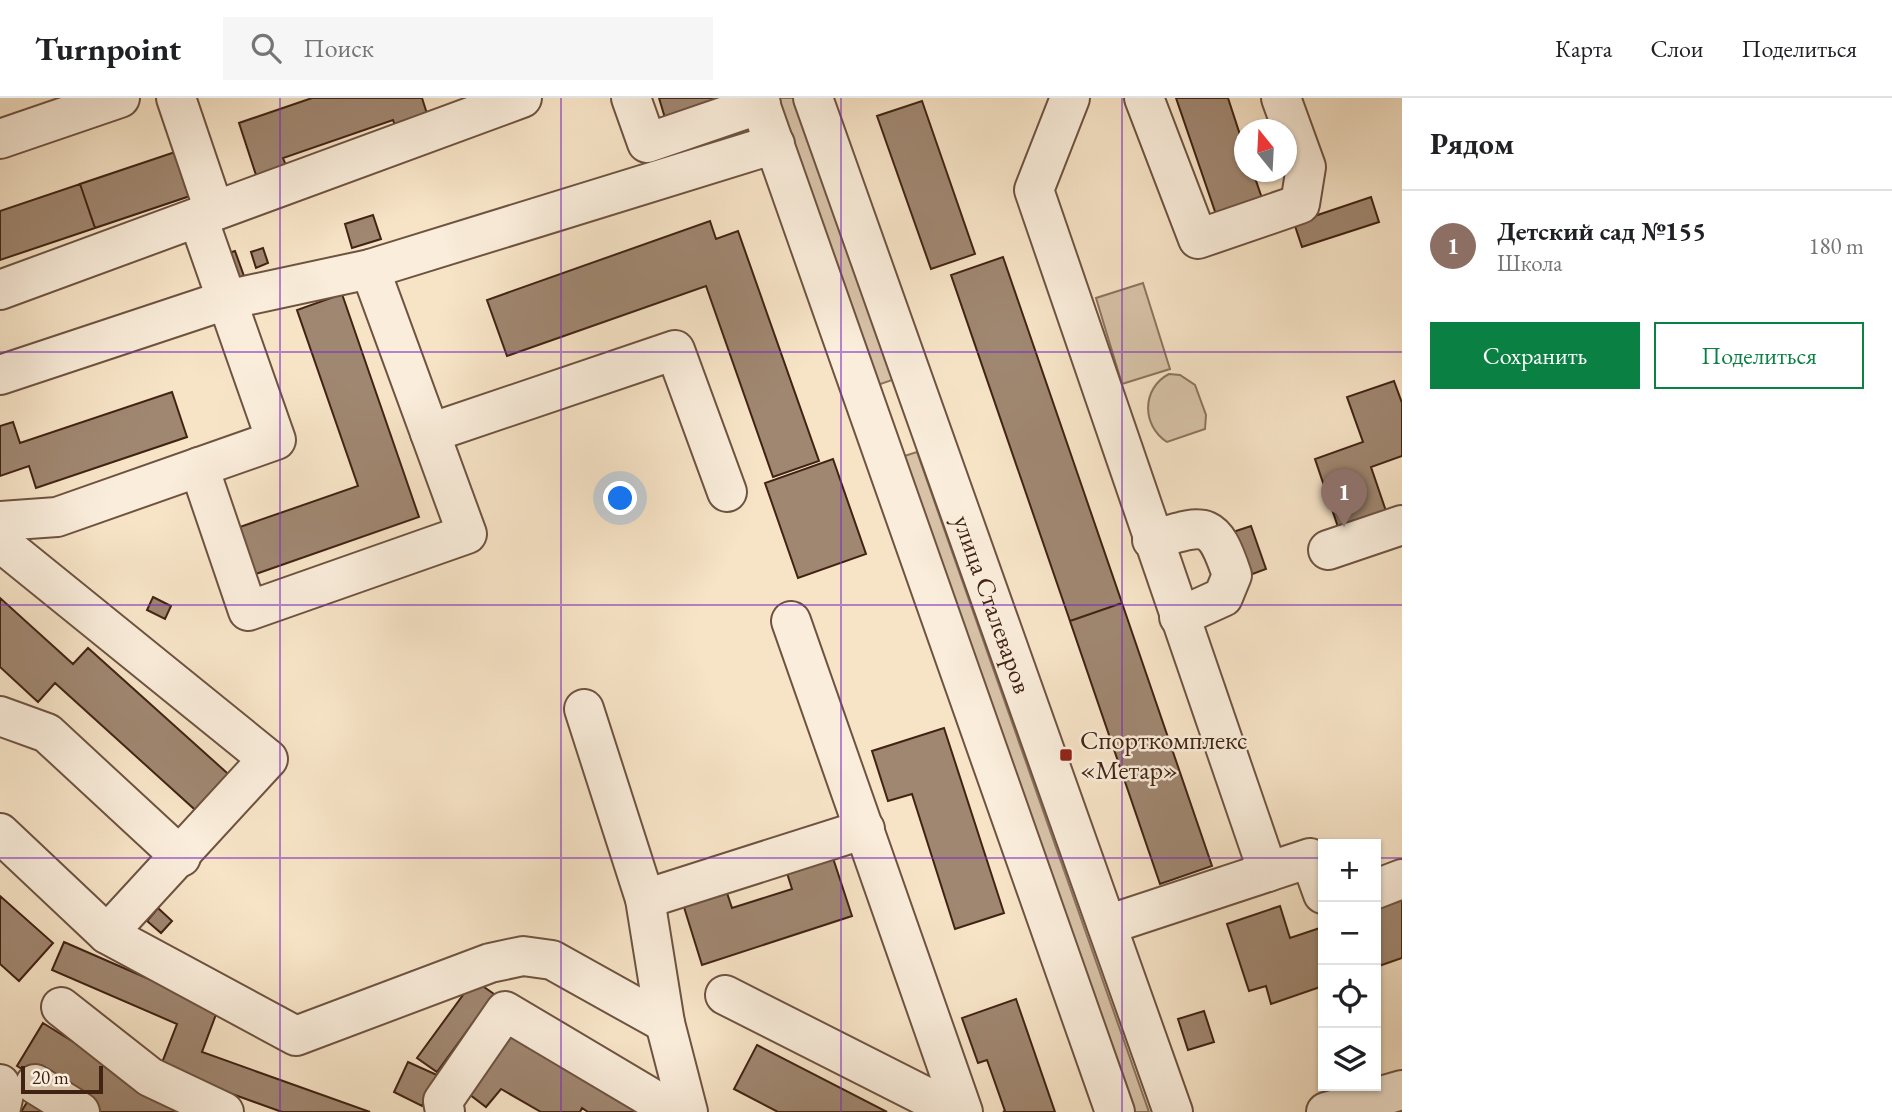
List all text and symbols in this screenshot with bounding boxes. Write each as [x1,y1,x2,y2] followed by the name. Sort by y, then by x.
[223,17,713,80] search box
[35,27,181,70] text: Turnpoint
[247,29,285,67] icon: search
[303,31,374,65] text: Поиск
[1555,33,1612,64] text: Карта
[1650,33,1704,64] text: Слои
[1742,33,1857,64] text: Поделиться
[1234,119,1297,182] north arrow
[1430,124,1514,163] text: Рядом
[1497,214,1706,248] text: Детский сад №155
[1447,231,1459,261] text: 1
[1808,231,1864,261] text: 180 m
[1497,248,1562,278] text: Школа
[1430,322,1640,389] button: Сохранить
[1654,322,1864,389] button: Поделиться
[1321,469,1367,527] pin: 1
[603,481,637,515] your location
[945,510,1040,698] street label: улица Сталеваров
[1080,723,1248,787] place label: Спорткомплекс «Метар»
[1058,747,1074,763] marker: Спорткомплекс «Метар»
[1318,839,1381,1091] map controls
[1318,839,1381,902] button: +
[1318,902,1381,965] button: −
[1318,965,1381,1028] button: locate
[1318,1028,1381,1091] button: layers
[21,1063,103,1095] scale bar
[32,1065,69,1090] text: 20 m

